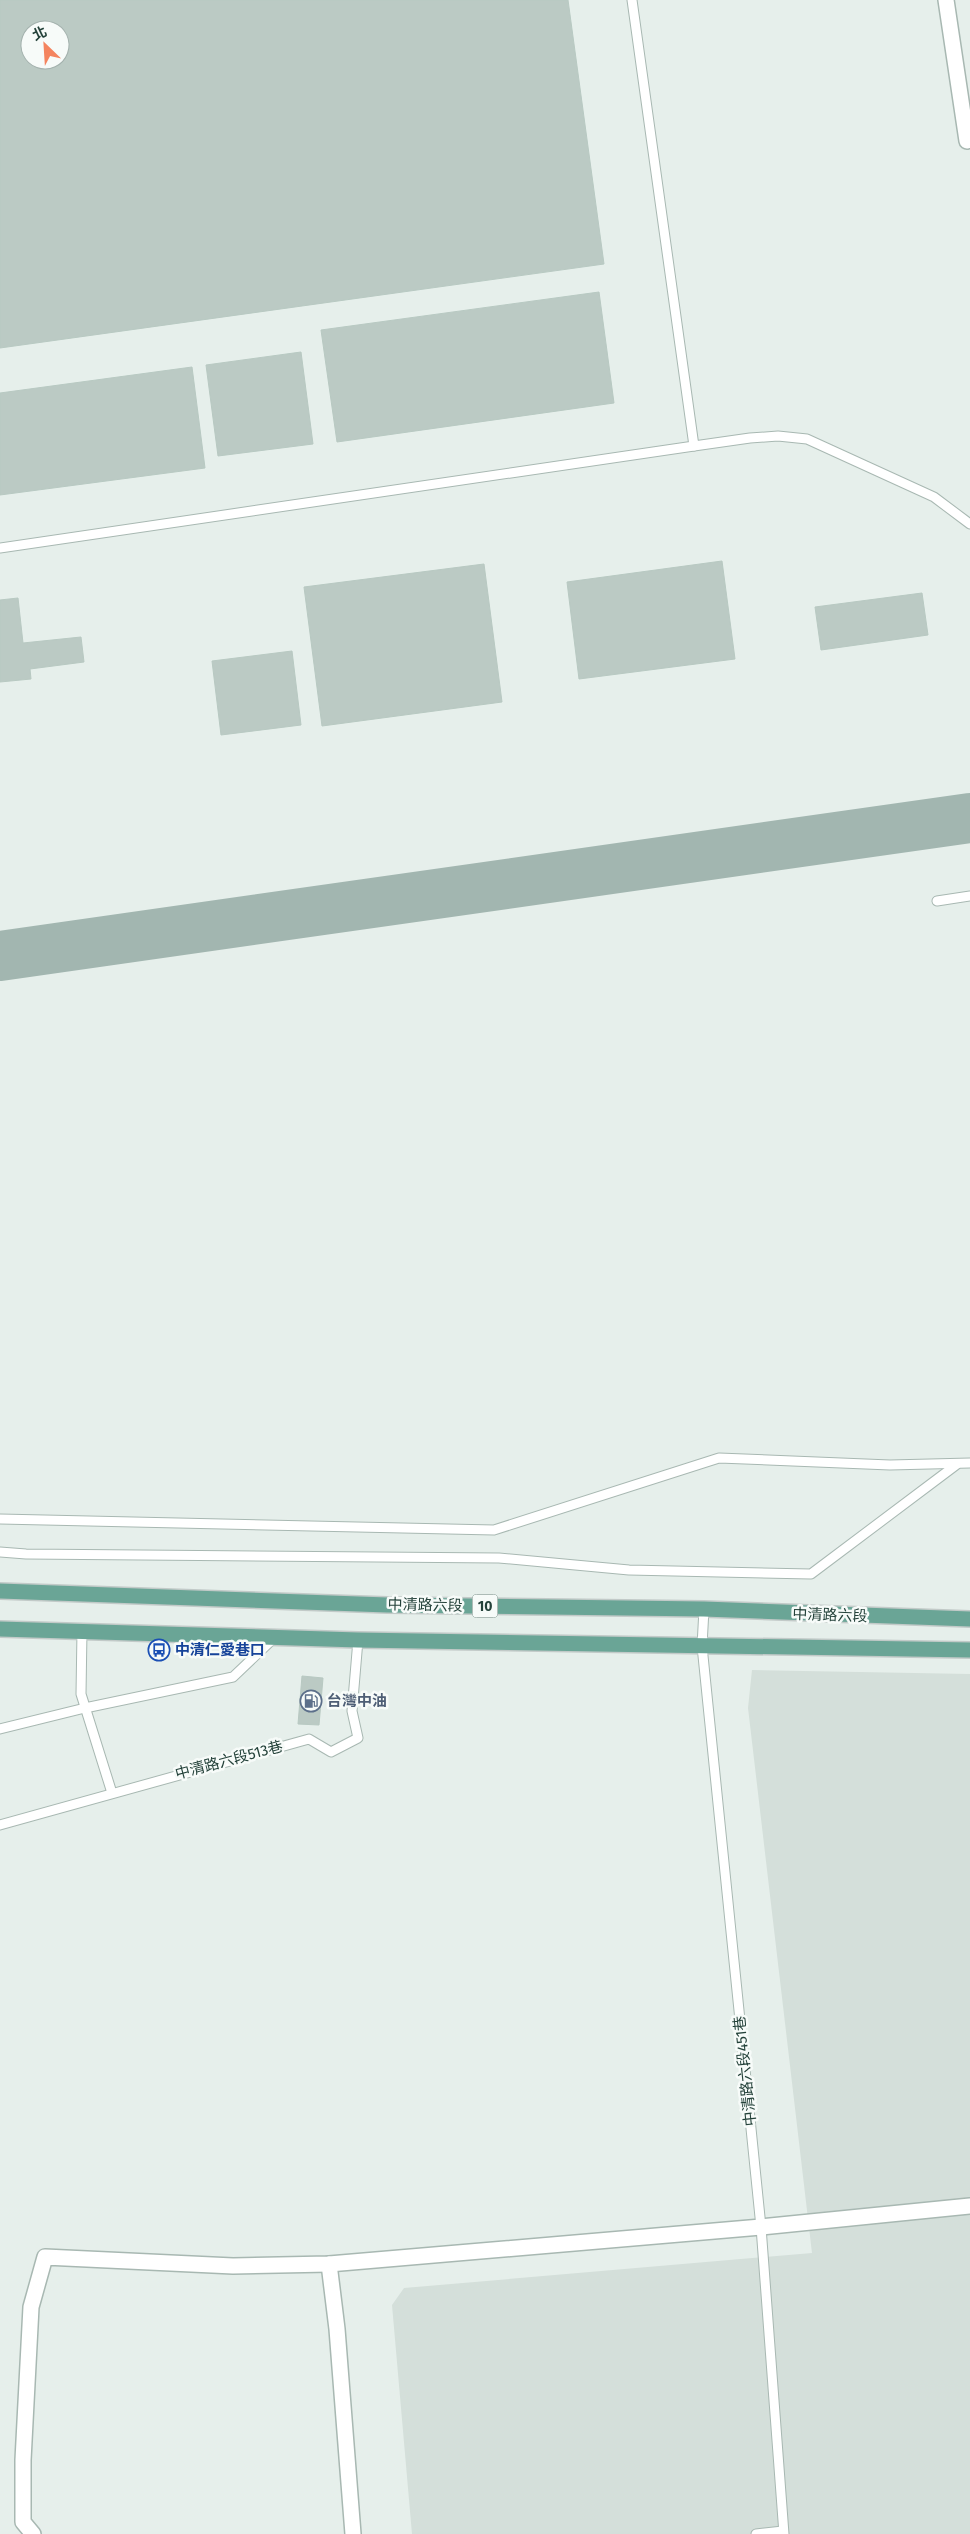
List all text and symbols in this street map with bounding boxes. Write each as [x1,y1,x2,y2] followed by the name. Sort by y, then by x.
[20,20,70,70] north arrow
[30,23,50,44] text: 北
[472,1594,498,1618] road number: 10
[387,1595,463,1615] street label: 中清路六段
[792,1605,868,1625] street label: 中清路六段
[147,1638,171,1662] bus stop icon: 中清仁愛巷口
[175,1641,265,1659] place label: 中清仁愛巷口
[299,1689,323,1713] fuel station icon: 台灣中油
[327,1692,387,1710] place label: 台灣中油
[173,1737,285,1783] street label: 中清路六段513巷
[730,2015,760,2127] street label: 中清路六段451巷

